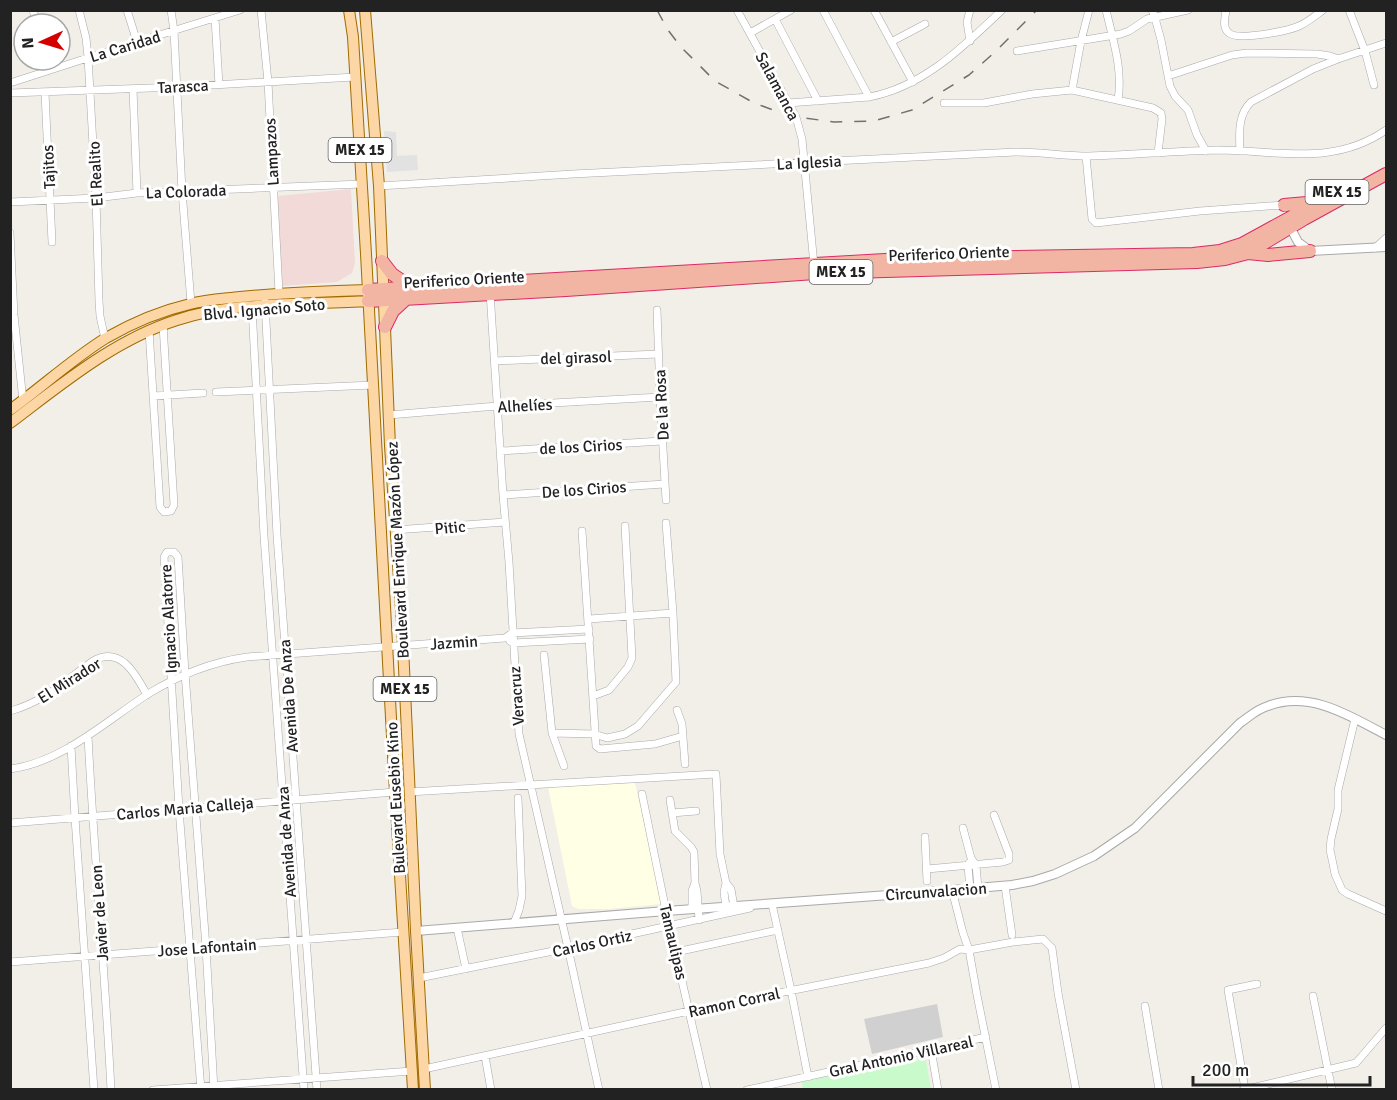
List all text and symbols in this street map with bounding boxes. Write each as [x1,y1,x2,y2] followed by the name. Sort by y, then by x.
[12,12,72,72] north arrow
[87,27,163,67] street label: La Caridad
[18,37,38,49] text: N
[751,49,804,124] street label: Salamanca
[157,76,209,98] street label: Tarasca
[260,118,284,186] street label: Lampazos
[328,138,392,162] road number: MEX 15
[84,141,108,207] street label: El Realito
[38,144,60,190] street label: Tajitos
[776,151,842,175] street label: La Iglesia
[1306,180,1368,204] road number: MEX 15
[145,181,227,203] street label: La Colorada
[888,242,1010,266] street label: Periferico Oriente
[810,260,872,284] road number: MEX 15
[403,267,525,293] street label: Periferico Oriente
[202,295,326,325] street label: Blvd. Ignacio Soto
[540,347,612,369] street label: del girasol
[650,369,674,441] street label: De la Rosa
[497,395,553,417] street label: Alhelíes
[539,435,623,459] street label: de los Cirios
[382,441,414,659] street label: Boulevard Enrique Mazón López
[541,477,627,503] street label: De los Cirios
[434,517,466,539] street label: Pitic
[156,564,182,674] street label: Ignacio Alatorre
[430,631,479,655] street label: Jazmin
[275,639,303,753] street label: Avenida De Anza
[34,653,105,708] street label: El Mirador
[505,666,529,726] street label: Veracruz
[374,677,436,701] road number: MEX 15
[382,721,410,874] street label: Bulevard Eusebio Kino
[273,786,301,898] street label: Avenida de Anza
[116,793,254,825] street label: Carlos Maria Calleja
[87,864,113,962] street label: Javier de Leon
[885,878,987,906] street label: Circunvalacion
[655,902,691,982] street label: Tamaulipas
[551,926,634,962] street label: Carlos Ortiz
[157,935,257,961] street label: Jose Lafontain
[687,983,782,1022] street label: Ramon Corral
[827,1032,975,1082] street label: Gral Antonio Villareal
[1193,1049,1370,1087] scale bar
[1202,1059,1249,1081] text: 200 m

